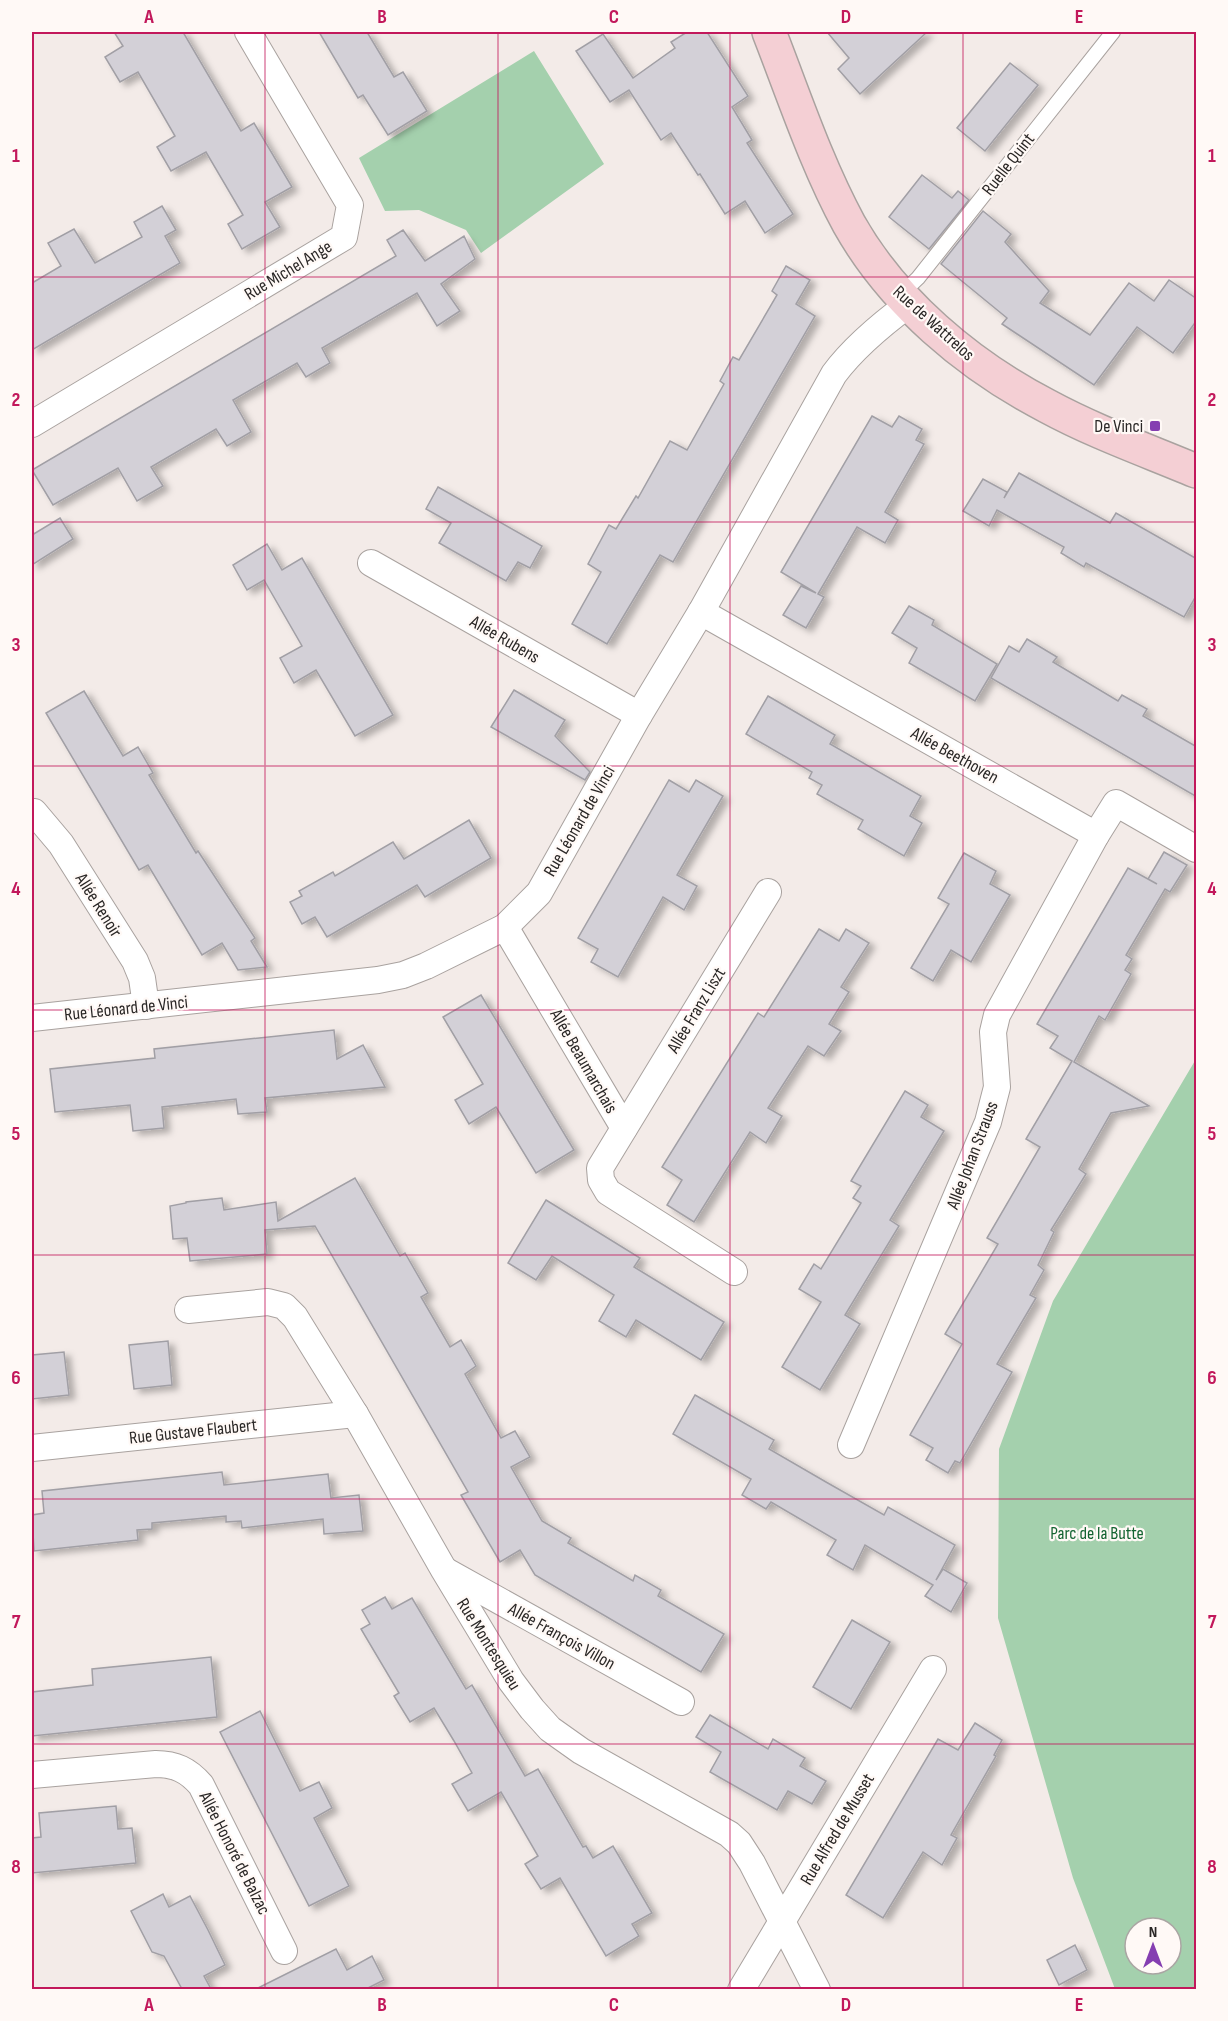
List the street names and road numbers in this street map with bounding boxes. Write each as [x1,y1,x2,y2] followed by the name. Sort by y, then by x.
[978,129,1039,200] street label: Ruelle Quint
[241,236,336,305] street label: Rue Michel Ange
[889,281,979,365] street label: Rue de Wattrelos
[465,611,543,668] street label: Allée Rubens
[907,722,1002,788] street label: Allée Beethoven
[539,762,620,880] street label: Rue Léonard de Vinci
[70,869,126,941] street label: Allée Renoir
[662,963,730,1058] street label: Allée Franz Liszt
[63,992,189,1025] street label: Rue Léonard de Vinci
[545,1005,622,1117] street label: Allée Beaumarchais
[942,1098,1003,1213] street label: Allée Johan Strauss
[128,1414,258,1449] street label: Rue Gustave Flaubert
[452,1595,525,1694] street label: Rue Montesquieu
[504,1598,619,1674] street label: Allée François Villon
[796,1769,879,1889] street label: Rue Alfred de Musset
[194,1787,275,1918] street label: Allée Honoré de Balzac

